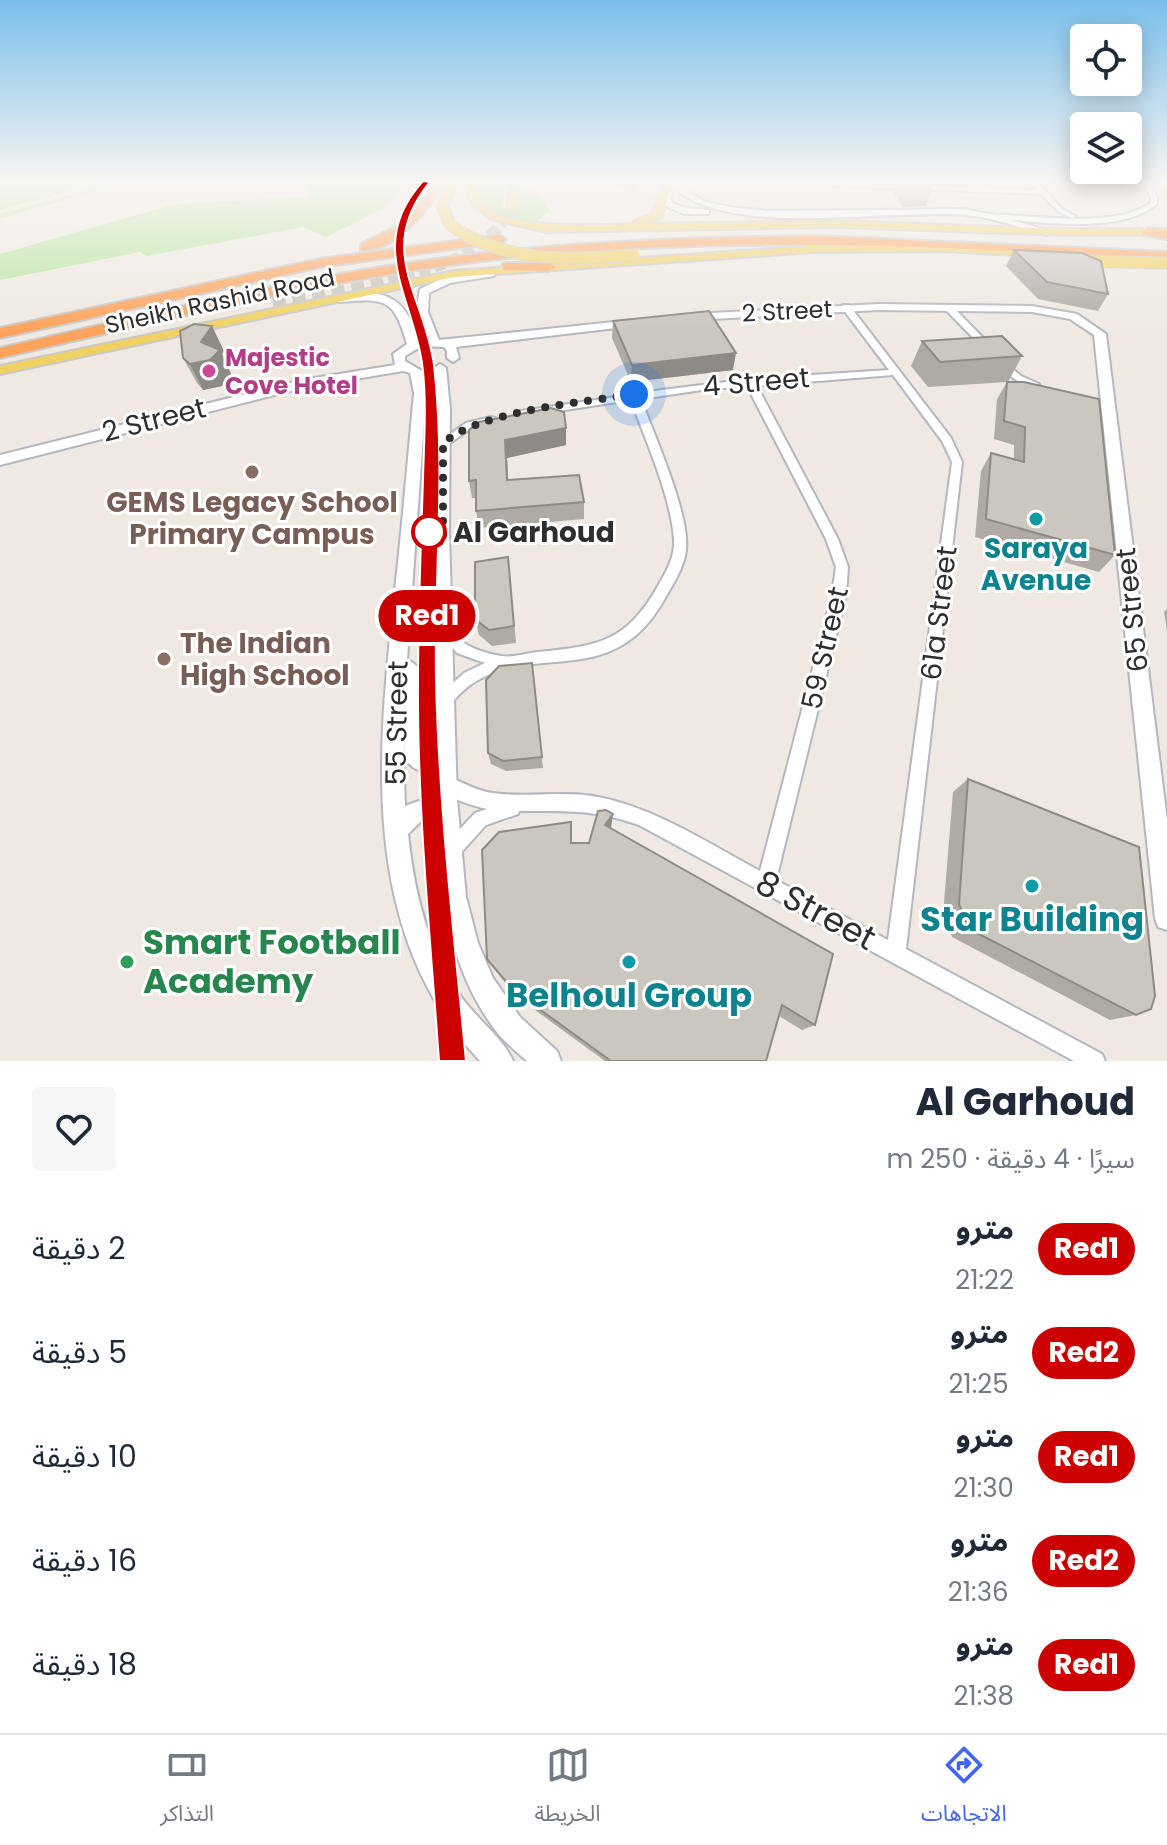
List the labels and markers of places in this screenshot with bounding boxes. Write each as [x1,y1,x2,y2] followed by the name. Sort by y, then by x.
[225,341,358,402] place label: Majestic Cove Hotel
[200,362,218,380] marker: Majestic Cove Hotel
[243,463,261,481] marker: GEMS Legacy School Primary Campus
[106,483,398,554] place label: GEMS Legacy School Primary Campus
[1027,510,1045,528] marker: Saraya Avenue
[453,513,615,552] place label: Al Garhoud
[412,515,446,549] marker: Al Garhoud
[981,529,1091,600] place label: Saraya Avenue
[180,624,350,695] place label: The Indian High School
[155,650,173,668] marker: The Indian High School
[1023,877,1041,895] marker: Star Building
[920,895,1144,943] place label: Star Building
[143,918,401,1005] place label: Smart Football Academy
[118,953,136,971] marker: Smart Football Academy
[620,953,638,971] marker: Belhoul Group
[506,971,752,1019] place label: Belhoul Group

